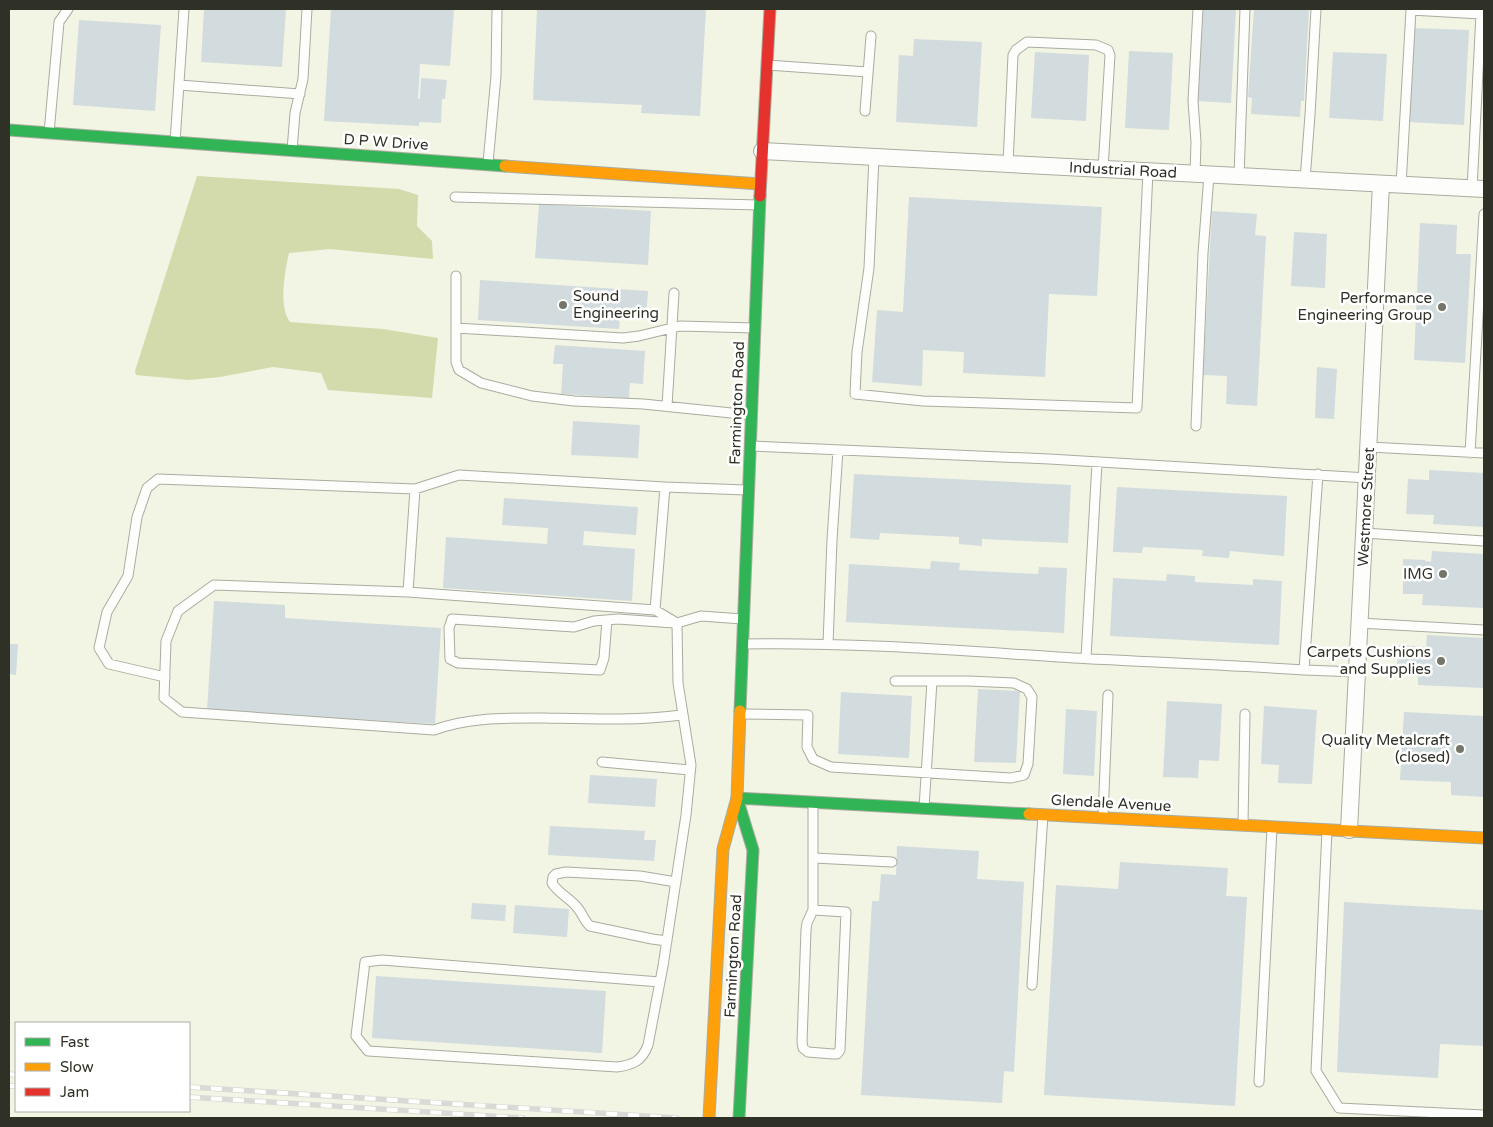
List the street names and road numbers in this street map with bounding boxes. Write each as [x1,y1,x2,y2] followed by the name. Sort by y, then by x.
[343,130,429,154] street label: D P W Drive
[1069,158,1177,182] street label: Industrial Road
[726,341,748,465] street label: Farmington Road
[1354,447,1378,567] street label: Westmore Street
[1050,791,1172,815] street label: Glendale Avenue
[721,894,745,1018] street label: Farmington Road

